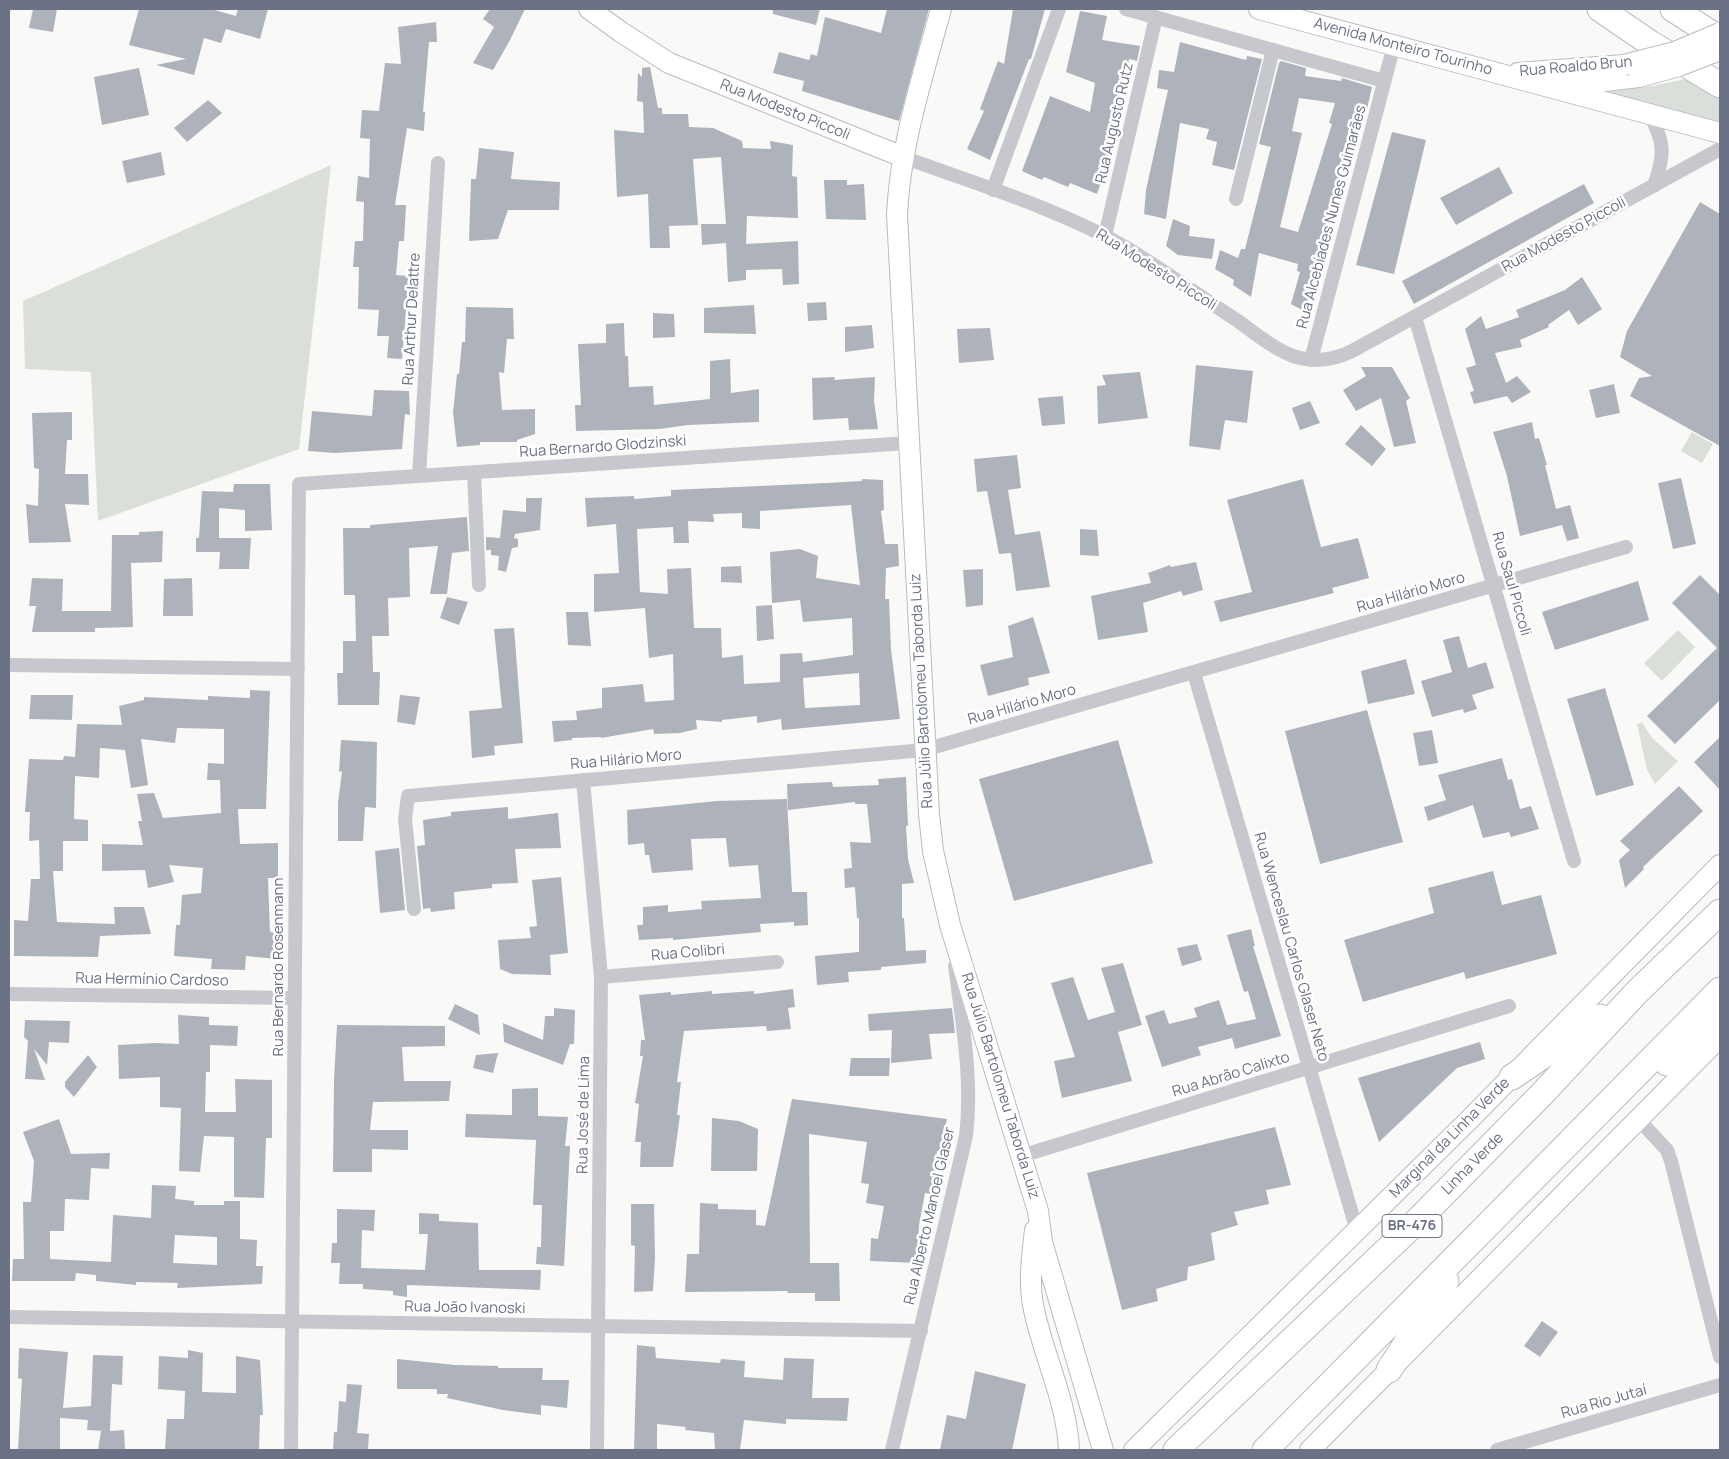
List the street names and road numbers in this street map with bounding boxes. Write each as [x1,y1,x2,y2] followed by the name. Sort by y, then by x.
[1312,14,1494,80] street label: Avenida Monteiro Tourinho
[1519,53,1633,81] street label: Rua Roaldo Brun
[1092,61,1138,185] street label: Rua Augusto Rutz
[717,76,853,144] street label: Rua Modesto Piccoli
[1293,103,1371,331] street label: Rua Alcebíades Nunes Guimarães
[1499,193,1629,277] street label: Rua Modesto Piccoli
[1092,226,1220,314] street label: Rua Modesto Piccoli
[400,252,424,386] street label: Rua Arthur Delattre
[519,432,687,462] street label: Rua Bernardo Glodzinski
[1488,530,1534,638] street label: Rua Saul Piccoli
[1355,569,1467,617] street label: Rua Hilário Moro
[907,573,937,809] street label: Rua Júlio Bartolomeu Taborda Luiz
[966,681,1078,729] street label: Rua Hilário Moro
[570,746,682,774] street label: Rua Hilário Moro
[1250,830,1332,1064] street label: Rua Wenceslau Carlos Glaser Neto
[270,878,288,1056] street label: Rua Bernardo Rosenmann
[650,941,726,965] street label: Rua Colibri
[75,970,229,990] street label: Rua Hermínio Cardoso
[957,971,1043,1201] street label: Rua Júlio Bartolomeu Taborda Luiz
[1170,1049,1292,1101] street label: Rua Abrão Calixto
[574,1056,594,1174] street label: Rua José de Lima
[1386,1074,1514,1202] street label: Marginal da Linha Verde
[901,1125,959,1307] street label: Rua Alberto Manoel Glaser
[1438,1129,1508,1199] street label: Linha Verde
[1382,1214,1442,1238] road number: BR-476
[404,1298,526,1318] street label: Rua João Ivanoski
[1559,1381,1649,1423] street label: Rua Rio Jutaí

